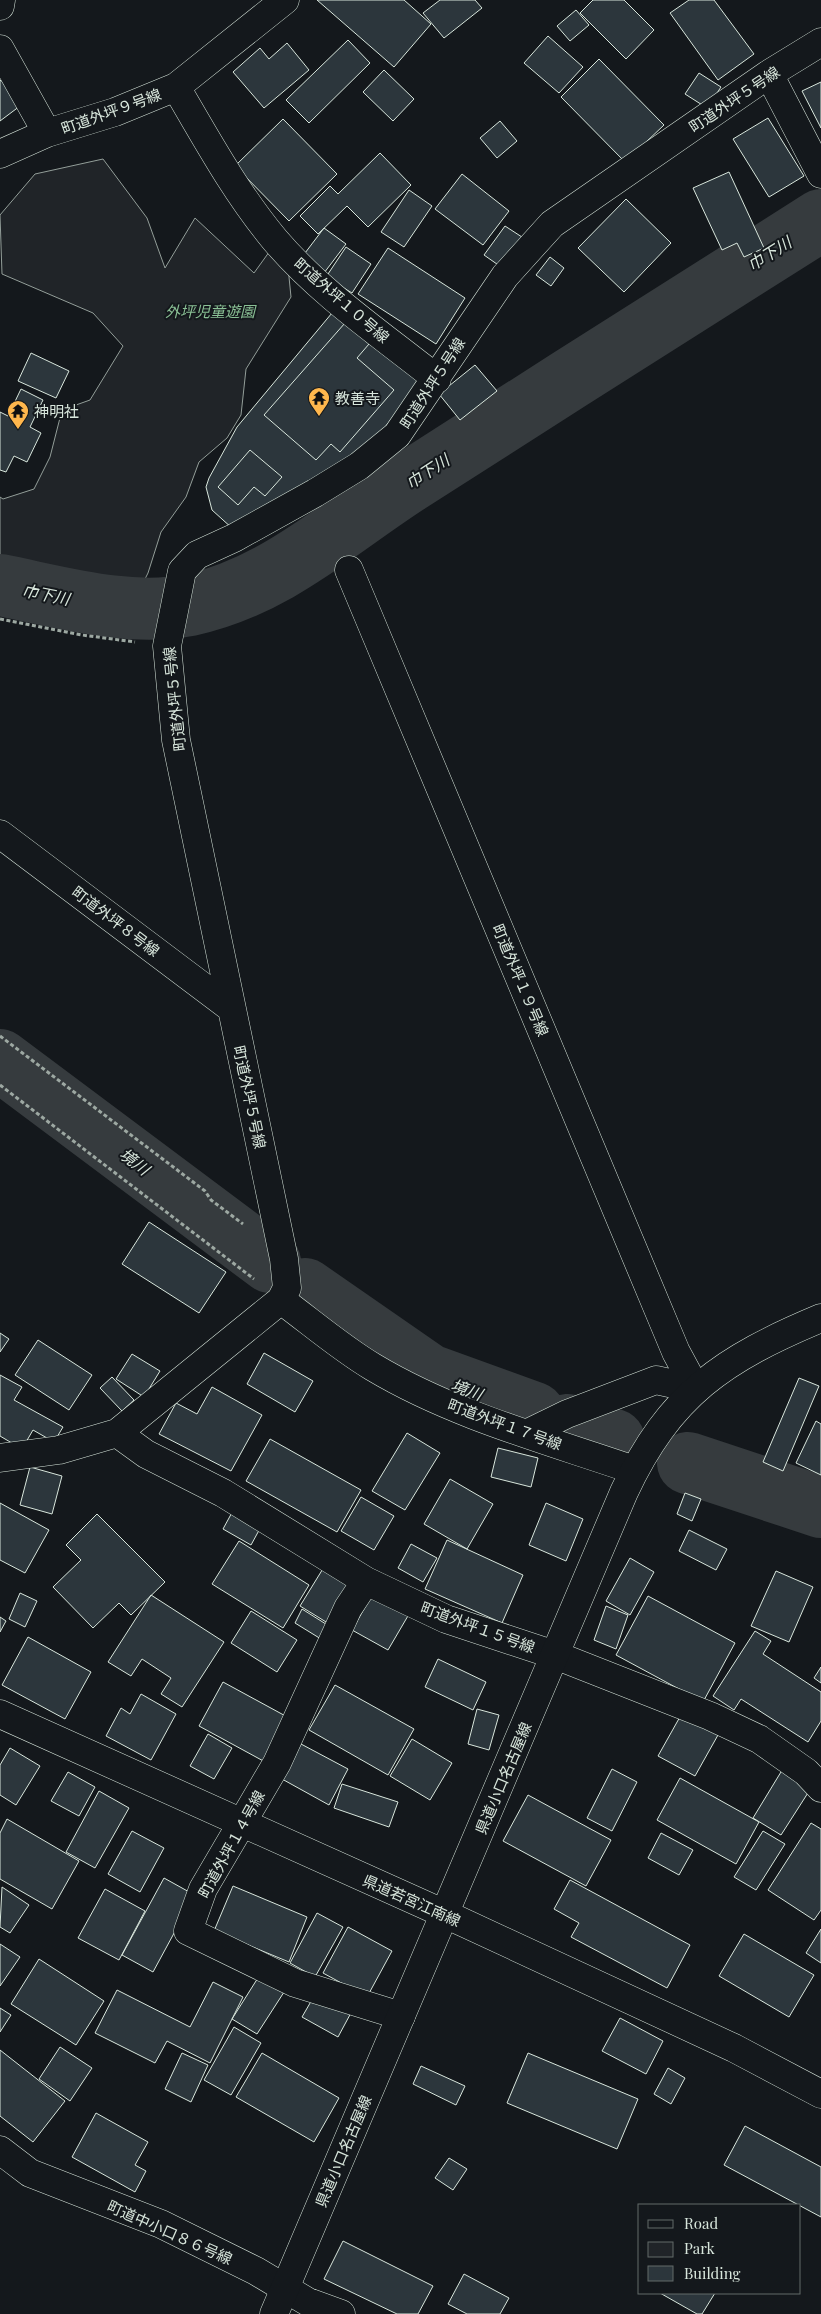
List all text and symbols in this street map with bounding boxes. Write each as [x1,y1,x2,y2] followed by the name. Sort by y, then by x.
[685,61,783,137] street label: 町道外坪５号線
[58,84,164,138] street label: 町道外坪９号線
[743,230,797,275] water label: 巾下川
[290,253,394,347] street label: 町道外坪１０号線
[165,301,257,321] park label: 外坪児童遊園
[395,334,469,432] street label: 町道外坪５号線
[307,386,331,417] temple icon: 教善寺
[335,388,380,408] place label: 教善寺
[6,399,30,430] temple icon: 神明社
[34,401,79,421] place label: 神明社
[401,448,455,493] water label: 巾下川
[20,579,74,609] water label: 巾下川
[159,646,189,752] street label: 町道外坪５号線
[68,881,164,961] street label: 町道外坪８号線
[488,921,554,1039] street label: 町道外坪１９号線
[229,1044,271,1150] street label: 町道外坪５号線
[116,1143,156,1180] water label: 境川
[448,1374,487,1405] water label: 境川
[445,1394,565,1454] street label: 町道外坪１７号線
[418,1597,538,1657] street label: 町道外坪１５号線
[470,1719,536,1837] street label: 県道小口名古屋線
[193,1787,269,1901] street label: 町道外坪１４号線
[360,1870,464,1930] street label: 県道若宮江南線
[310,2092,376,2210] street label: 県道小口名古屋線
[104,2195,236,2269] street label: 町道中小口８６号線
[638,2204,801,2294] legend
[684,2213,718,2233] text: Road
[684,2238,716,2258] text: Park
[684,2263,741,2283] text: Building

